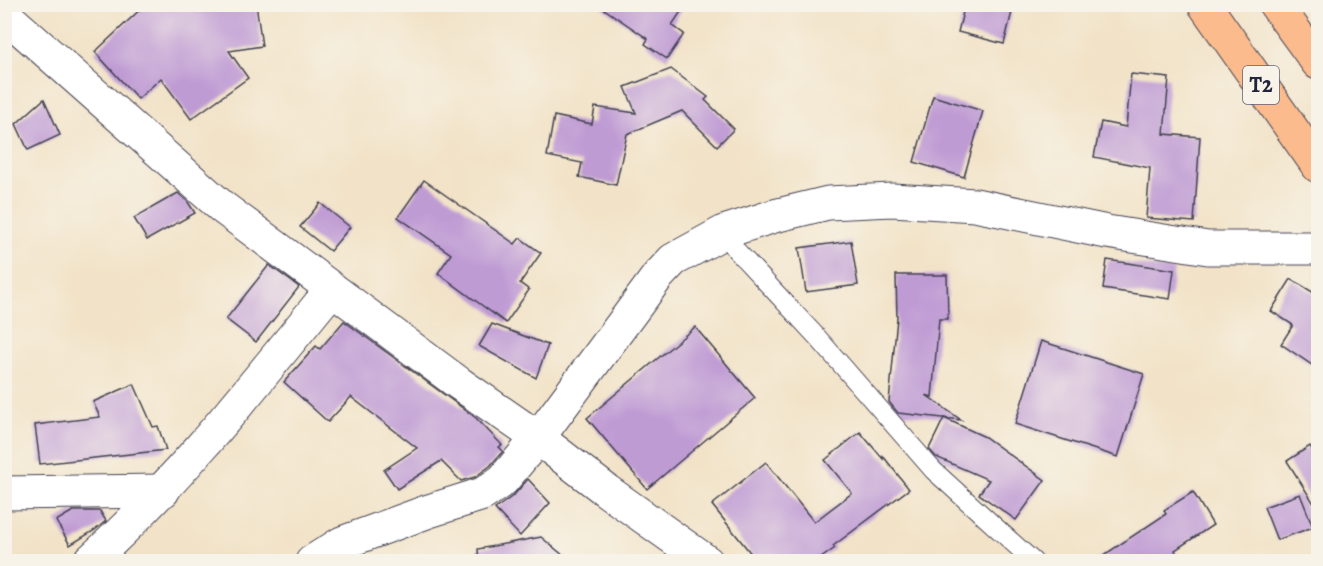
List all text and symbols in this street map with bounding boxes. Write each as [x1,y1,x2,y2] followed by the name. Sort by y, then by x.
[1243,66,1279,104] road number: T2

